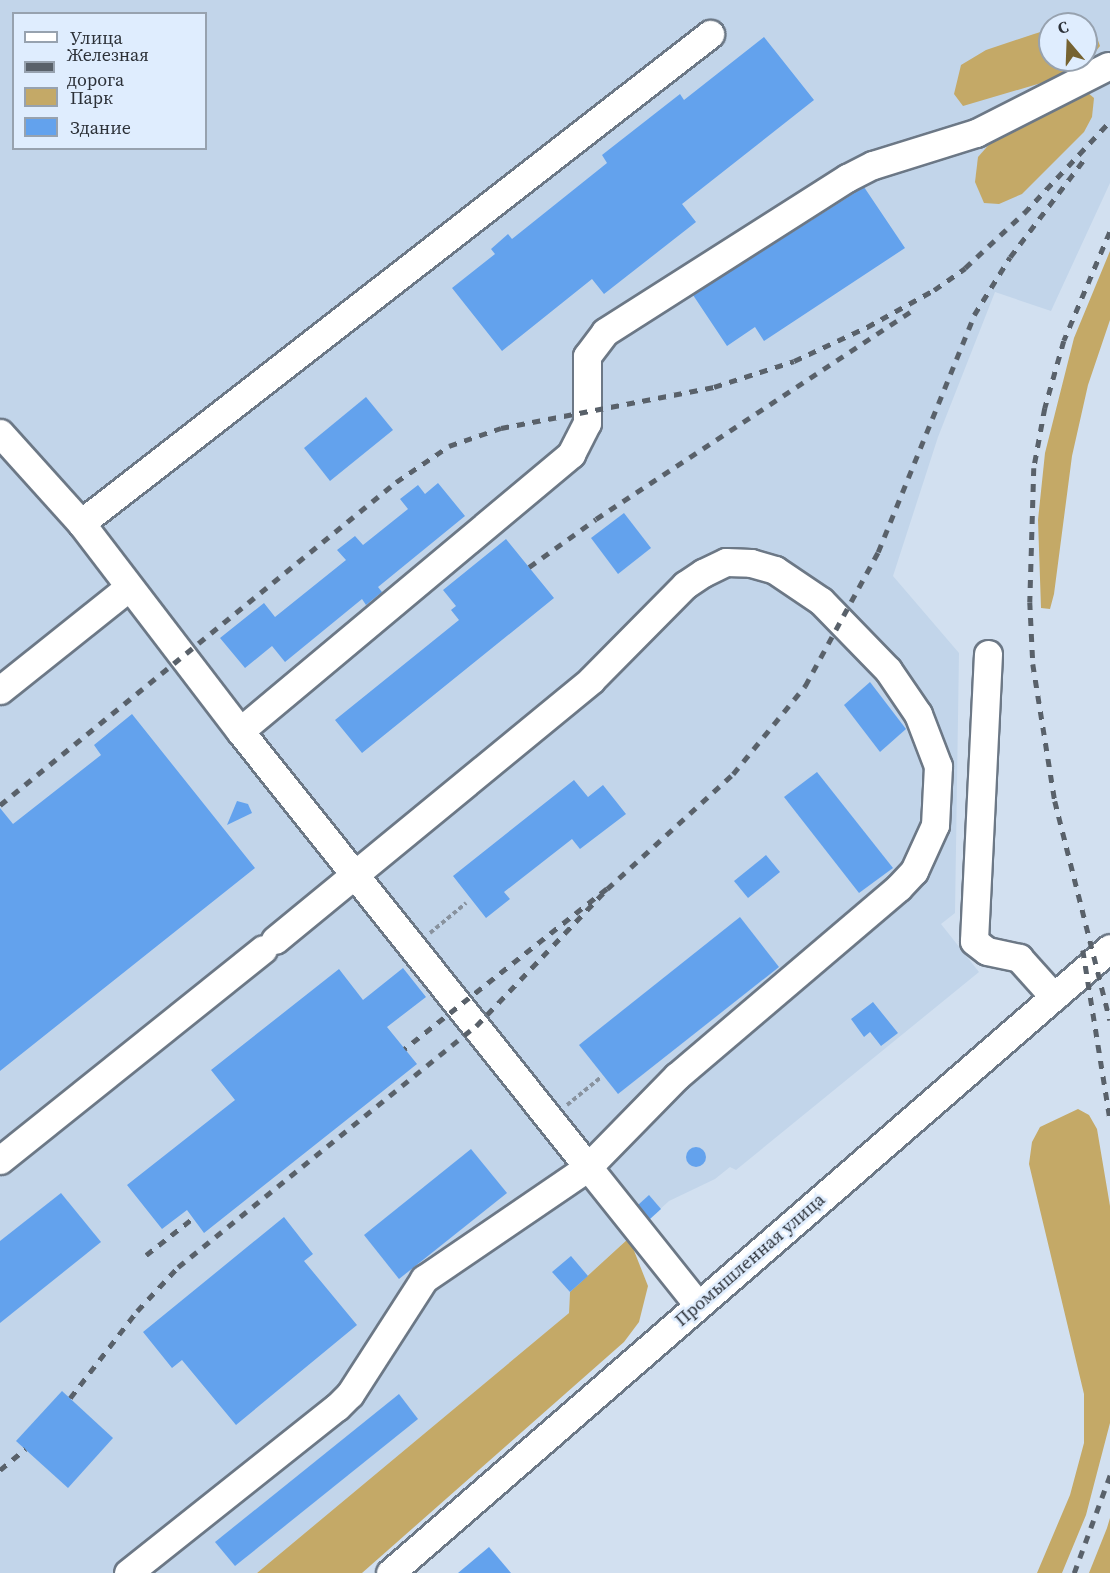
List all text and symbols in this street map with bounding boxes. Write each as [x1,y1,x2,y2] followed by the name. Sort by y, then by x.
[12,12,207,150] legend
[1038,12,1098,72] north arrow
[1054,15,1071,39] text: С
[70,25,123,50] text: Улица
[67,42,149,92] text: Железная дорога
[70,85,113,110] text: Парк
[70,115,131,140] text: Здание
[671,1189,829,1331] street label: Промышленная улица

